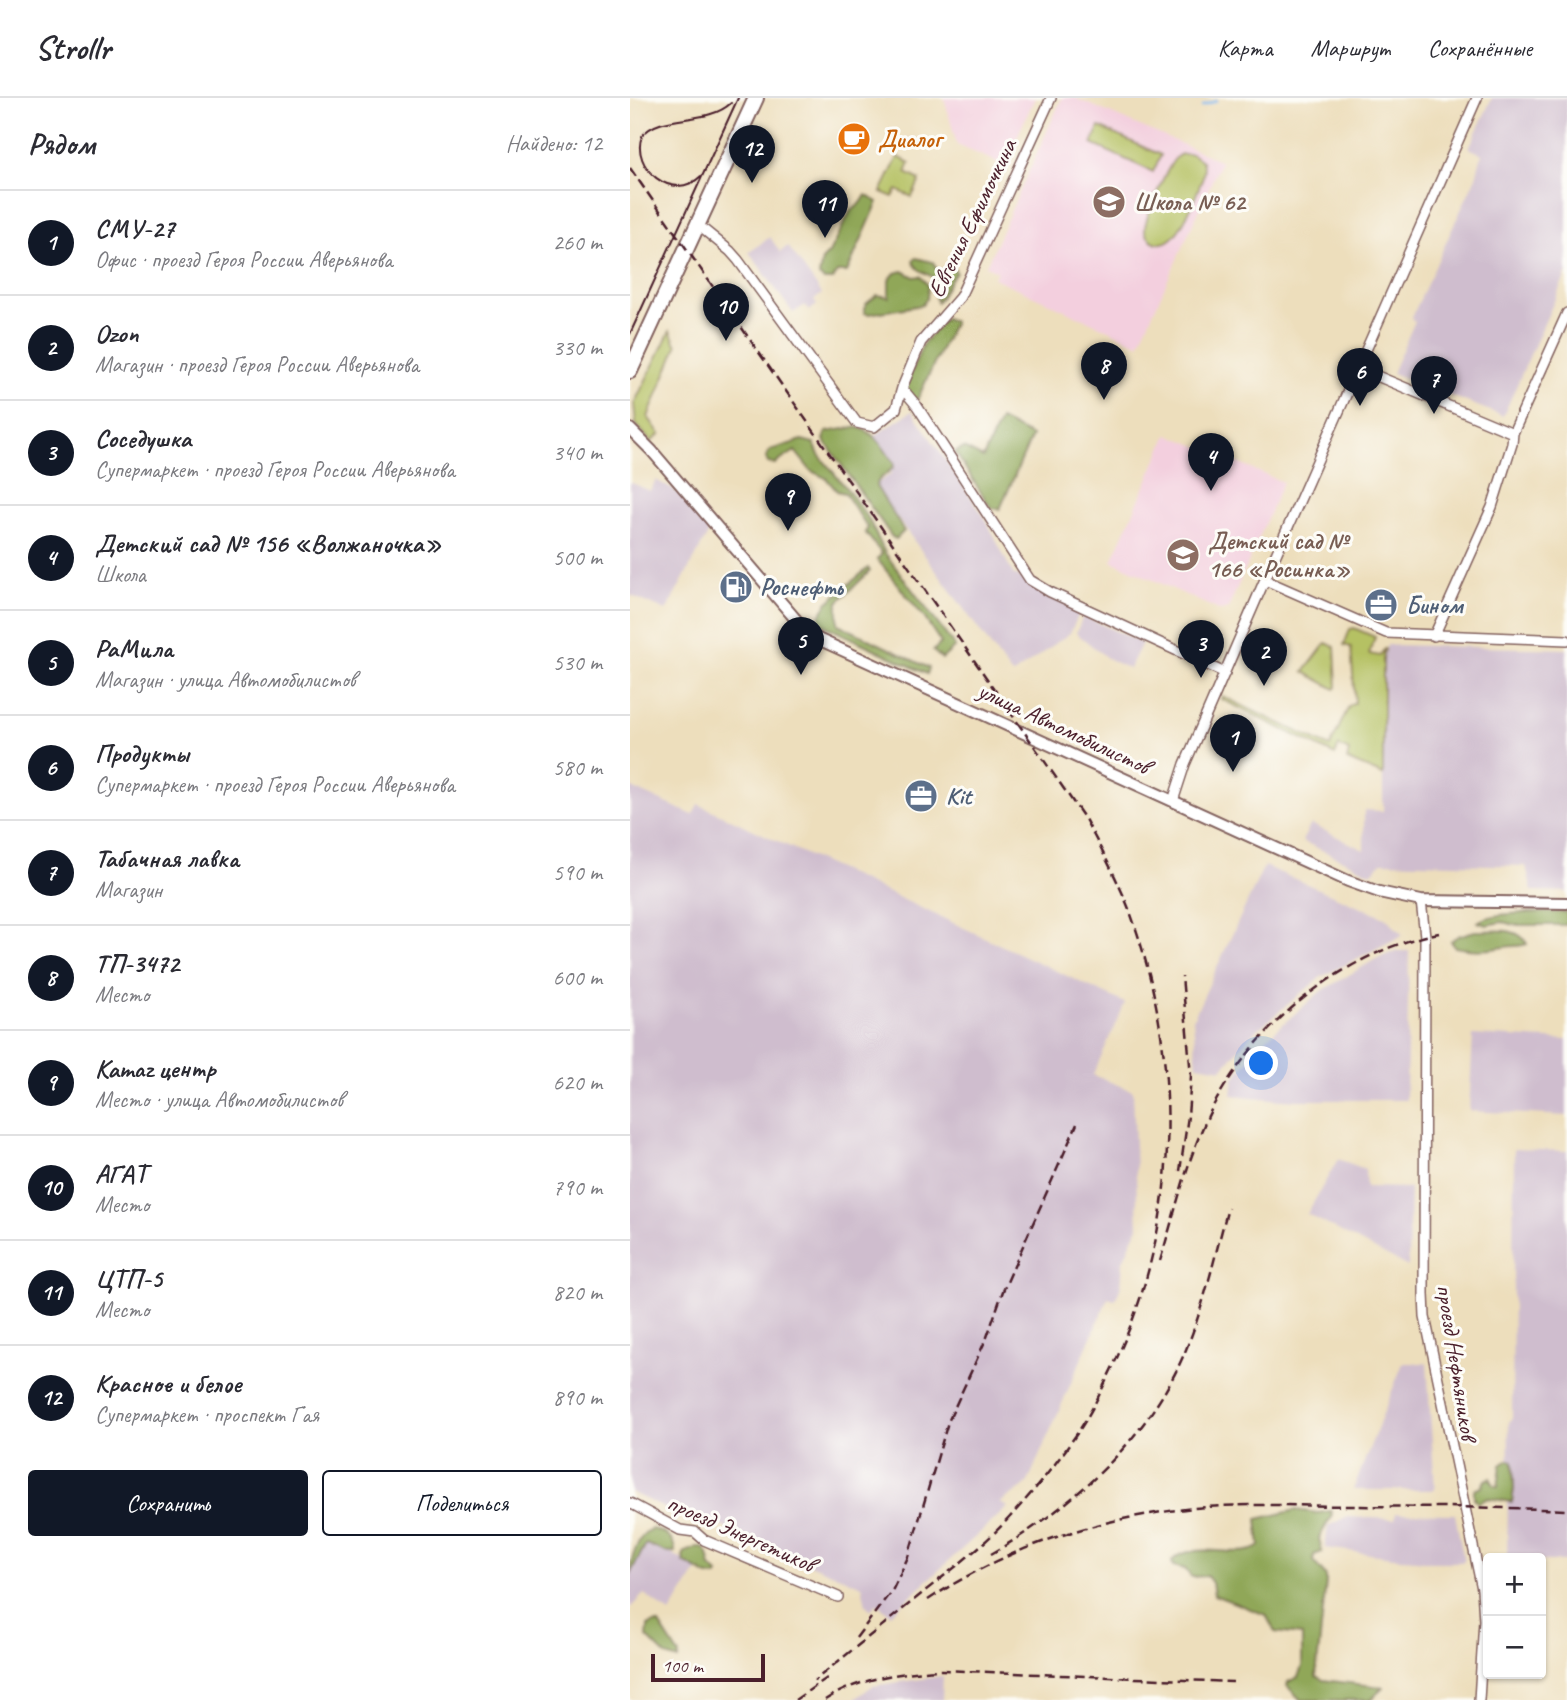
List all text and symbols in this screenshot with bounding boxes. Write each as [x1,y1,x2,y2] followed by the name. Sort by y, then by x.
[35,27,110,69] text: Strollr
[1218,33,1273,63] text: Карта
[1311,33,1390,63] text: Маршрут
[1428,33,1532,63] text: Сохранённые
[835,120,873,158] cafe icon: Диалог
[878,124,945,154] place label: Диалог
[28,125,95,163] text: Рядом
[729,125,775,183] pin: 12
[506,129,602,158] text: Найдено: 12
[921,133,1024,302] street label: Евгения Ефимочкина
[802,180,848,238] pin: 11
[1090,183,1128,221] school or university icon: Школа № 62
[1134,187,1247,217] place label: Школа № 62
[95,212,174,245] text: СМУ-27
[46,228,56,257] text: 1
[553,228,602,257] text: 260 m
[95,245,392,274] text: Офис · проезд Героя России Аверьянова
[703,283,749,341] pin: 10
[95,317,138,350] text: Ozon
[46,333,56,362] text: 2
[553,333,602,362] text: 330 m
[1081,342,1127,400] pin: 8
[1337,348,1383,406] pin: 6
[95,350,419,379] text: Магазин · проезд Героя России Аверьянова
[1411,356,1457,414] pin: 7
[95,422,191,455] text: Соседушка
[1188,433,1234,491] pin: 4
[46,438,56,467] text: 3
[553,438,602,467] text: 340 m
[95,455,455,484] text: Супермаркет · проезд Героя России Аверьянова
[765,473,811,531] pin: 9
[1208,526,1352,584] place label: Детский сад № 166 «Росинка»
[95,527,442,560] text: Детский сад № 156 «Волжаночка»
[1164,536,1202,574] school or university icon: Детский сад № 166 «Росинка»
[46,543,56,572] text: 4
[553,543,602,572] text: 500 m
[95,560,146,589] text: Школа
[717,568,755,606] fuel station icon: Роснефть
[760,572,844,602] place label: Роснефть
[1362,586,1400,624] office icon: Бином
[1406,590,1465,620] place label: Бином
[778,617,824,675] pin: 5
[1178,620,1224,678] pin: 3
[1241,628,1287,686] pin: 2
[95,632,173,665] text: РаМила
[46,648,56,677] text: 5
[553,648,602,677] text: 530 m
[95,665,356,694] text: Магазин · улица Автомобилистов
[972,674,1160,783] street label: улица Автомобилистов
[1210,714,1256,772] pin: 1
[95,737,189,770] text: Продукты
[46,753,56,782] text: 6
[553,753,602,782] text: 580 m
[95,770,455,799] text: Супермаркет · проезд Героя России Аверьянова
[902,777,940,815] office icon: Kit
[946,781,974,811] place label: Kit
[95,842,239,875] text: Табачная лавка
[46,858,56,887] text: 7
[553,858,602,887] text: 590 m
[95,875,162,904] text: Магазин
[95,947,179,980] text: ТП-3472
[46,963,56,992] text: 8
[553,963,602,992] text: 600 m
[95,980,149,1009] text: Место
[1244,1046,1278,1080] your location
[95,1052,215,1085] text: Kamaz центр
[46,1068,56,1097] text: 9
[553,1068,602,1097] text: 620 m
[95,1085,343,1114] text: Место · улица Автомобилистов
[95,1157,147,1190] text: АГАТ
[41,1173,61,1202] text: 10
[553,1173,602,1202] text: 790 m
[95,1190,149,1219] text: Место
[95,1262,162,1295] text: ЦТП-5
[41,1278,61,1307] text: 11
[553,1278,602,1307] text: 820 m
[1430,1282,1485,1446] street label: проезд Нефтяников
[95,1295,149,1324] text: Место
[95,1367,241,1400] text: Красное и белое
[41,1383,61,1412] text: 12
[553,1383,602,1412] text: 890 m
[95,1400,319,1429] text: Супермаркет · проспект Гая
[28,1470,308,1536] button: Сохранить
[322,1470,602,1536] button: Поделиться
[663,1487,825,1581] street label: проезд Энергетиков
[1483,1553,1546,1679] map controls
[1483,1553,1546,1616] button: +
[1483,1616,1546,1679] button: −
[651,1651,765,1683] scale bar
[662,1654,703,1678] text: 100 m

